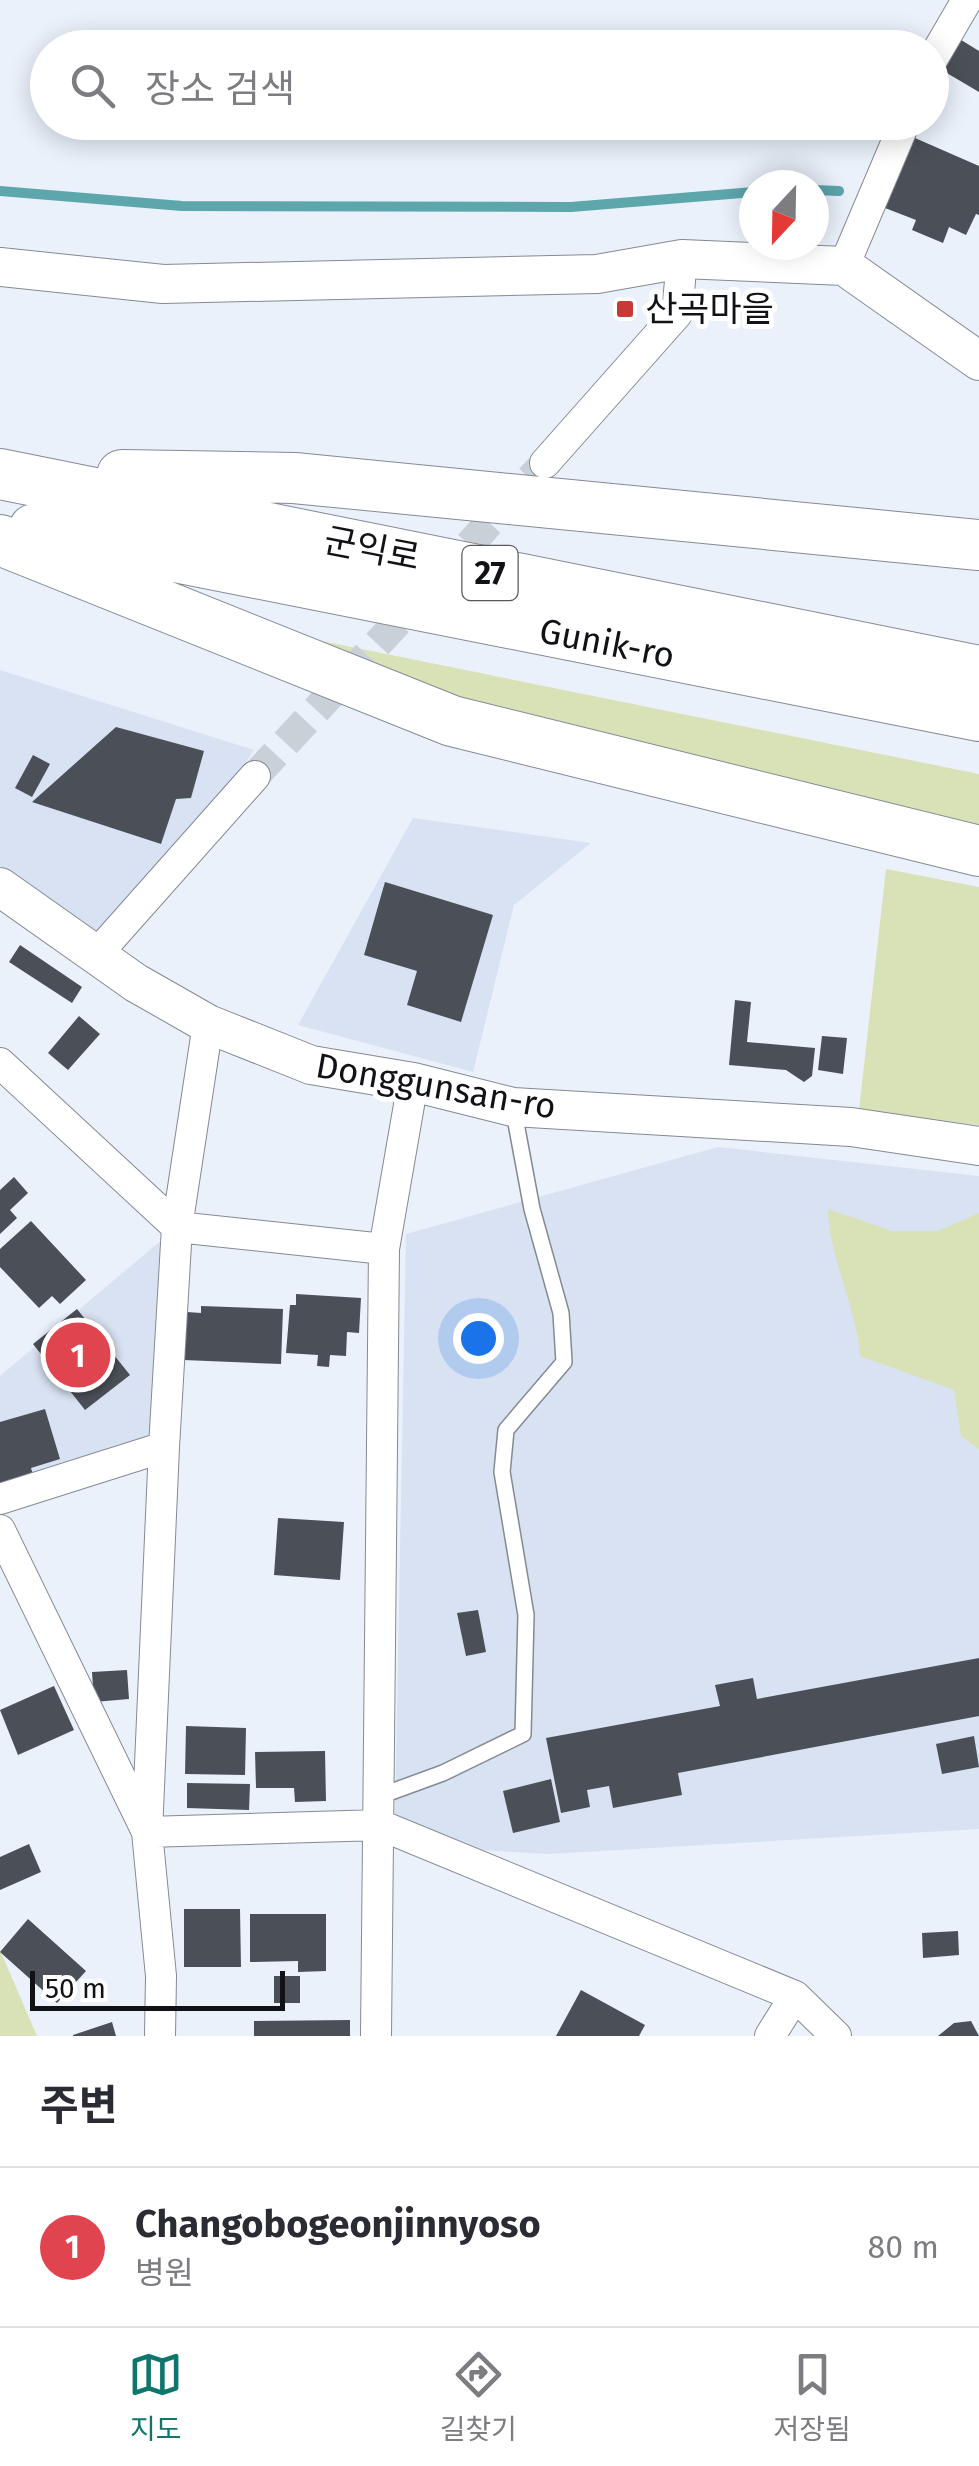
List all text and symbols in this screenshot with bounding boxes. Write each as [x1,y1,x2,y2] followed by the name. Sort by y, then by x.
[30,30,949,140] search box
[65,58,120,113] icon: search
[145,66,295,112] text: 장소 검색
[739,170,829,260] north arrow
[645,288,774,330] place label: 산곡마을
[614,298,636,320] marker: 산곡마을
[321,519,423,579] street label: 군익로
[462,546,518,600] road number: 27
[536,609,678,677] street label: Gunik-ro
[313,1044,559,1128] street label: Donggunsan-ro
[453,1313,504,1364] your location
[46,1318,110,1392] pin: 1
[30,1966,285,2010] scale bar
[45,1972,106,2005] text: 50 m
[40,2081,117,2131] text: 주변
[135,2201,541,2247] text: Changobogeonjinnyoso
[65,2228,80,2266] text: 1
[868,2228,939,2266] text: 80 m
[135,2254,194,2292] text: 병원
[128,2347,183,2447] tab: 지도
[440,2347,517,2447] tab: 길찾기
[773,2347,851,2447] tab: 저장됨

